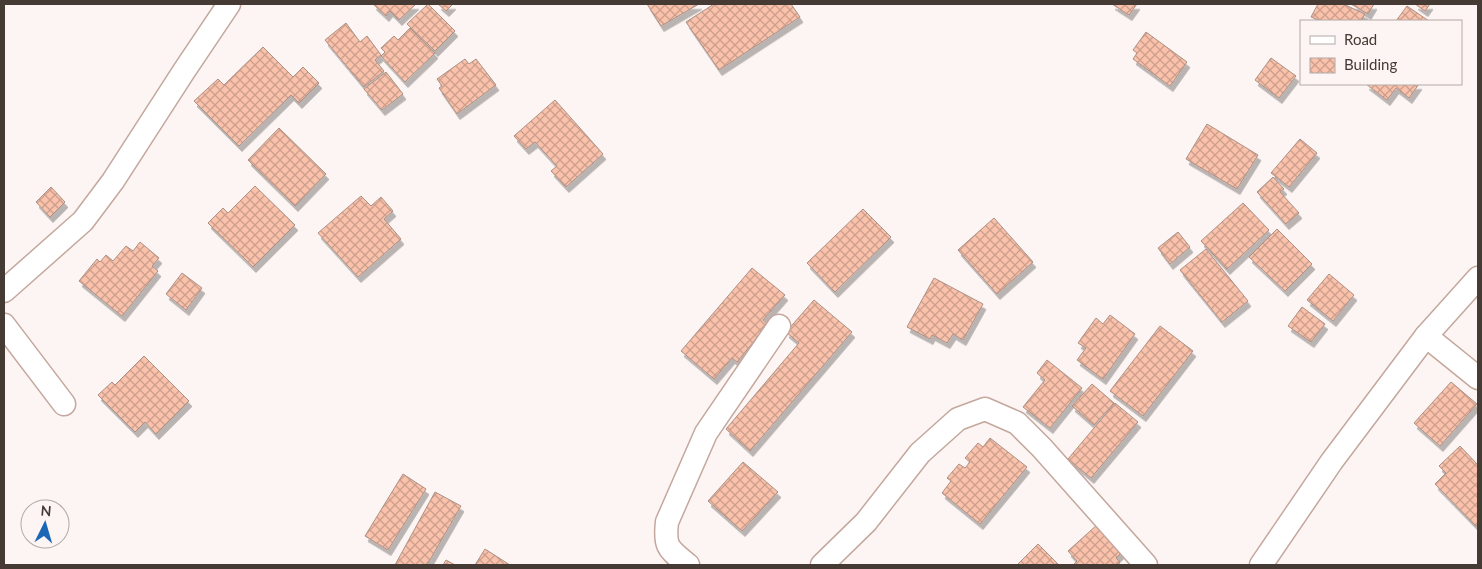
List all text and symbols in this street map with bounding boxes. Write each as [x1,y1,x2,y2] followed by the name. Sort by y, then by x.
[1300,20,1462,85] legend
[1344,30,1377,48] text: Road
[1344,55,1397,73] text: Building
[20,499,70,549] north arrow
[40,502,52,519] text: N

